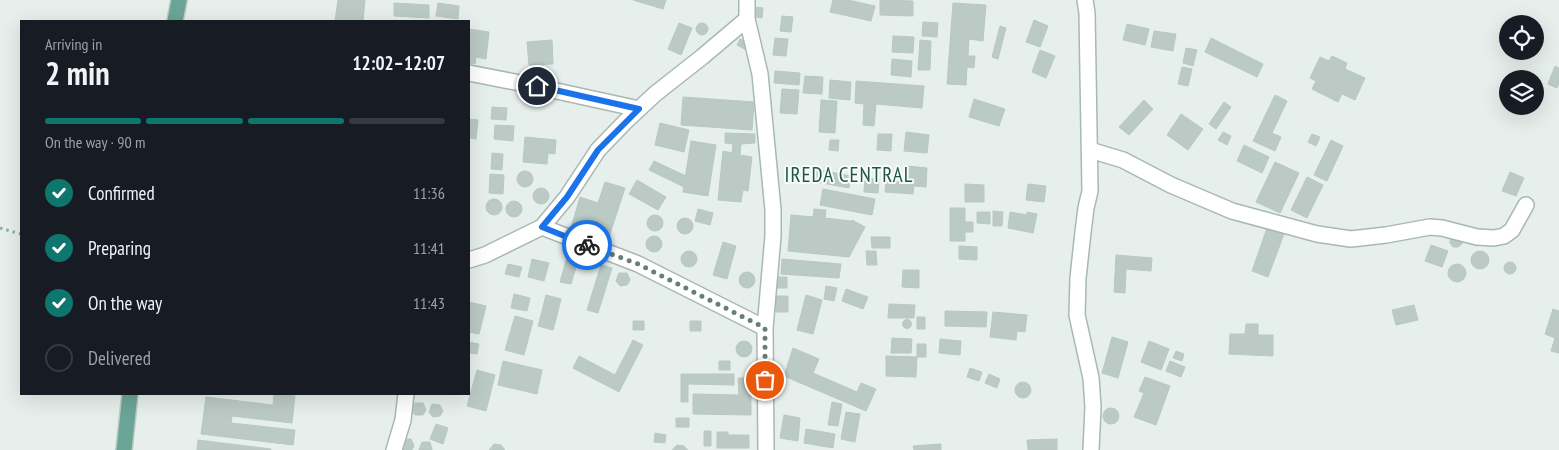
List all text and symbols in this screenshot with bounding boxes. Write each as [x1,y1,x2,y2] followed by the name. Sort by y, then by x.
[1499,15,1544,115] map controls
[1499,15,1544,60] button: locate
[45,34,102,54] text: Arriving in
[352,51,445,75] text: 12:02–12:07
[45,52,110,94] text: 2 min
[516,65,558,107] pin
[1499,70,1544,115] button: layers
[523,72,551,100] icon: home
[45,132,145,152] text: On the way · 90 m
[785,161,913,188] district label: IREDA CENTRAL
[45,179,73,207] icon: check
[88,181,155,205] text: Confirmed
[413,183,445,203] text: 11:36
[562,220,612,270] courier
[573,231,601,259] icon: bike
[45,234,73,262] icon: check
[88,236,151,260] text: Preparing
[413,238,445,258] text: 11:41
[45,289,73,317] icon: check
[88,291,162,315] text: On the way
[413,293,445,313] text: 11:43
[88,346,151,370] text: Delivered
[744,359,786,401] pin
[751,366,779,394] icon: bag

